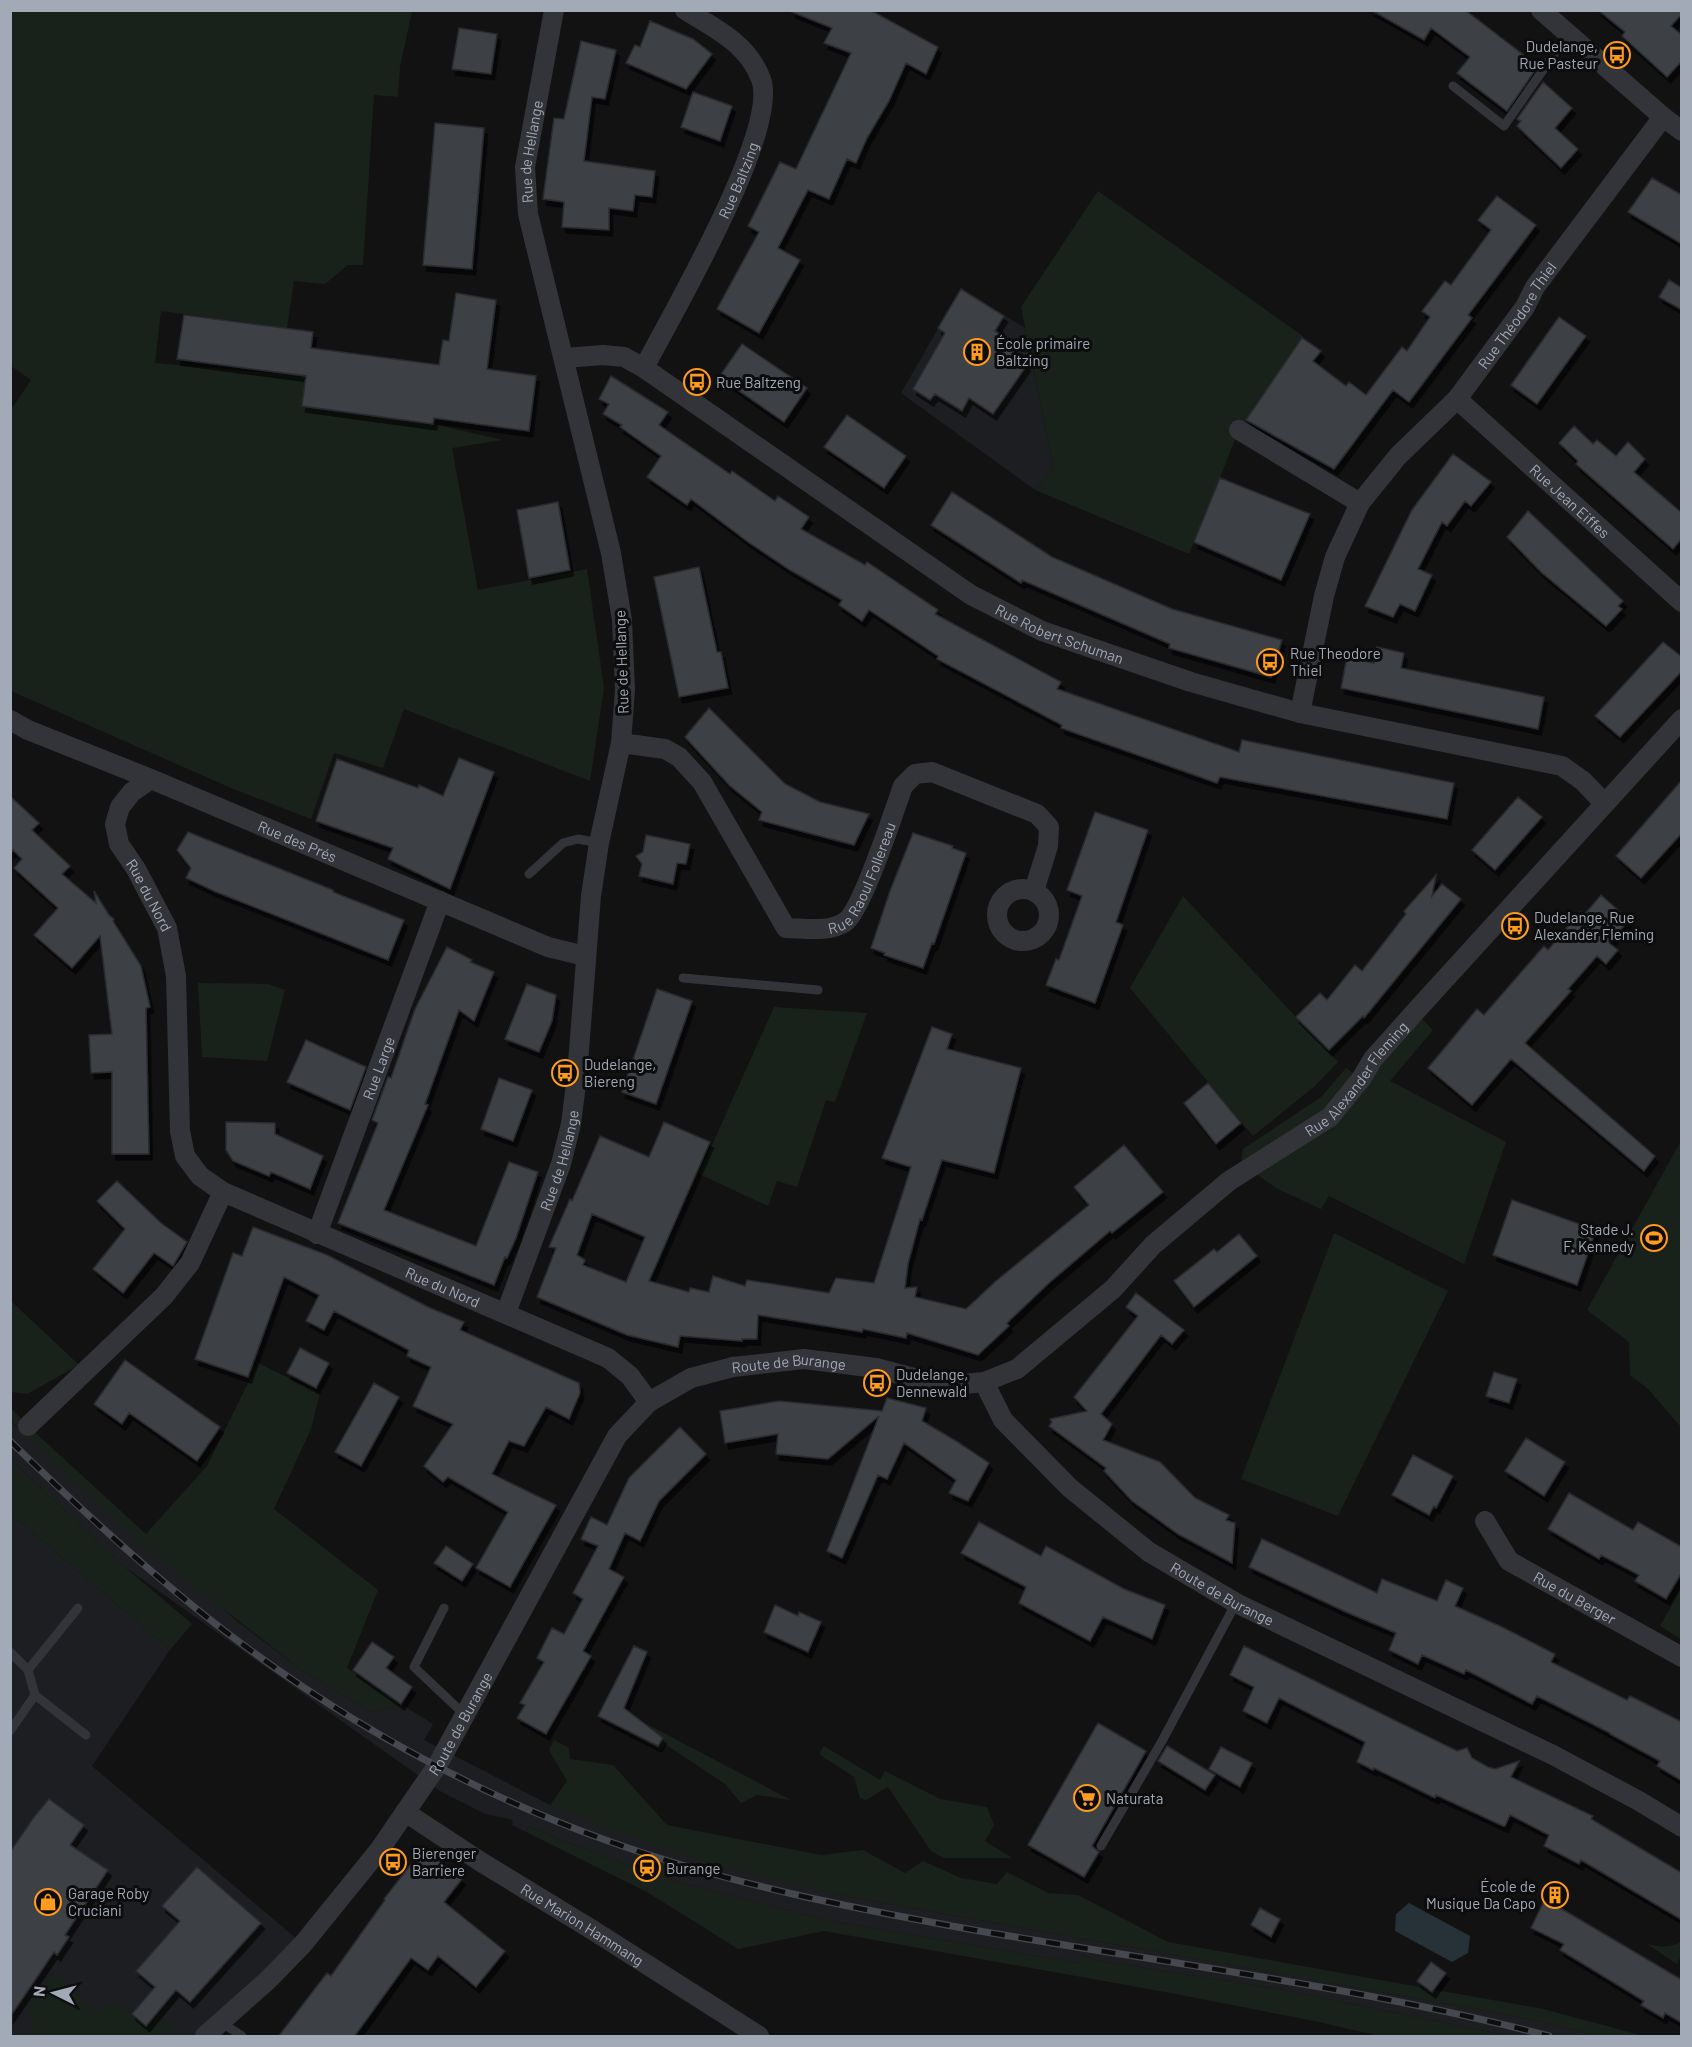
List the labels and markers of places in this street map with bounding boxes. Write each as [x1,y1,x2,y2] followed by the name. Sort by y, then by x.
[1519,37,1599,72] place label: Dudelange, Rue Pasteur
[1602,40,1632,70] bus stop icon: Dudelange, Rue Pasteur
[996,334,1090,369] place label: École primaire Baltzing
[962,337,992,367] building icon: École primaire Baltzing
[682,367,712,397] bus stop icon: Rue Baltzeng
[716,373,801,391] place label: Rue Baltzeng
[1290,644,1381,679] place label: Rue Theodore Thiel
[1255,647,1285,677] bus stop icon: Rue Theodore Thiel
[1534,908,1654,943] place label: Dudelange, Rue Alexander Fleming
[1500,911,1530,941] bus stop icon: Dudelange, Rue Alexander Fleming
[584,1055,656,1090] place label: Dudelange, Biereng
[550,1058,580,1088] bus stop icon: Dudelange, Biereng
[1563,1220,1634,1255] place label: Stade J. F. Kennedy
[1639,1223,1669,1253] sports icon: Stade J. F. Kennedy
[896,1365,968,1400] place label: Dudelange, Dennewald
[862,1368,892,1398] bus stop icon: Dudelange, Dennewald
[1072,1783,1102,1813] supermarket icon: Naturata
[1106,1789,1163,1807] place label: Naturata
[412,1844,477,1879] place label: Bierenger Barriere
[378,1847,408,1877] bus stop icon: Bierenger Barriere
[632,1853,662,1883] station icon: Burange
[666,1859,720,1877] place label: Burange
[1426,1877,1536,1912] place label: École de Musique Da Capo
[1540,1880,1570,1910] building icon: École de Musique Da Capo
[68,1884,149,1919] place label: Garage Roby Cruciani
[33,1887,63,1917] shop icon: Garage Roby Cruciani

